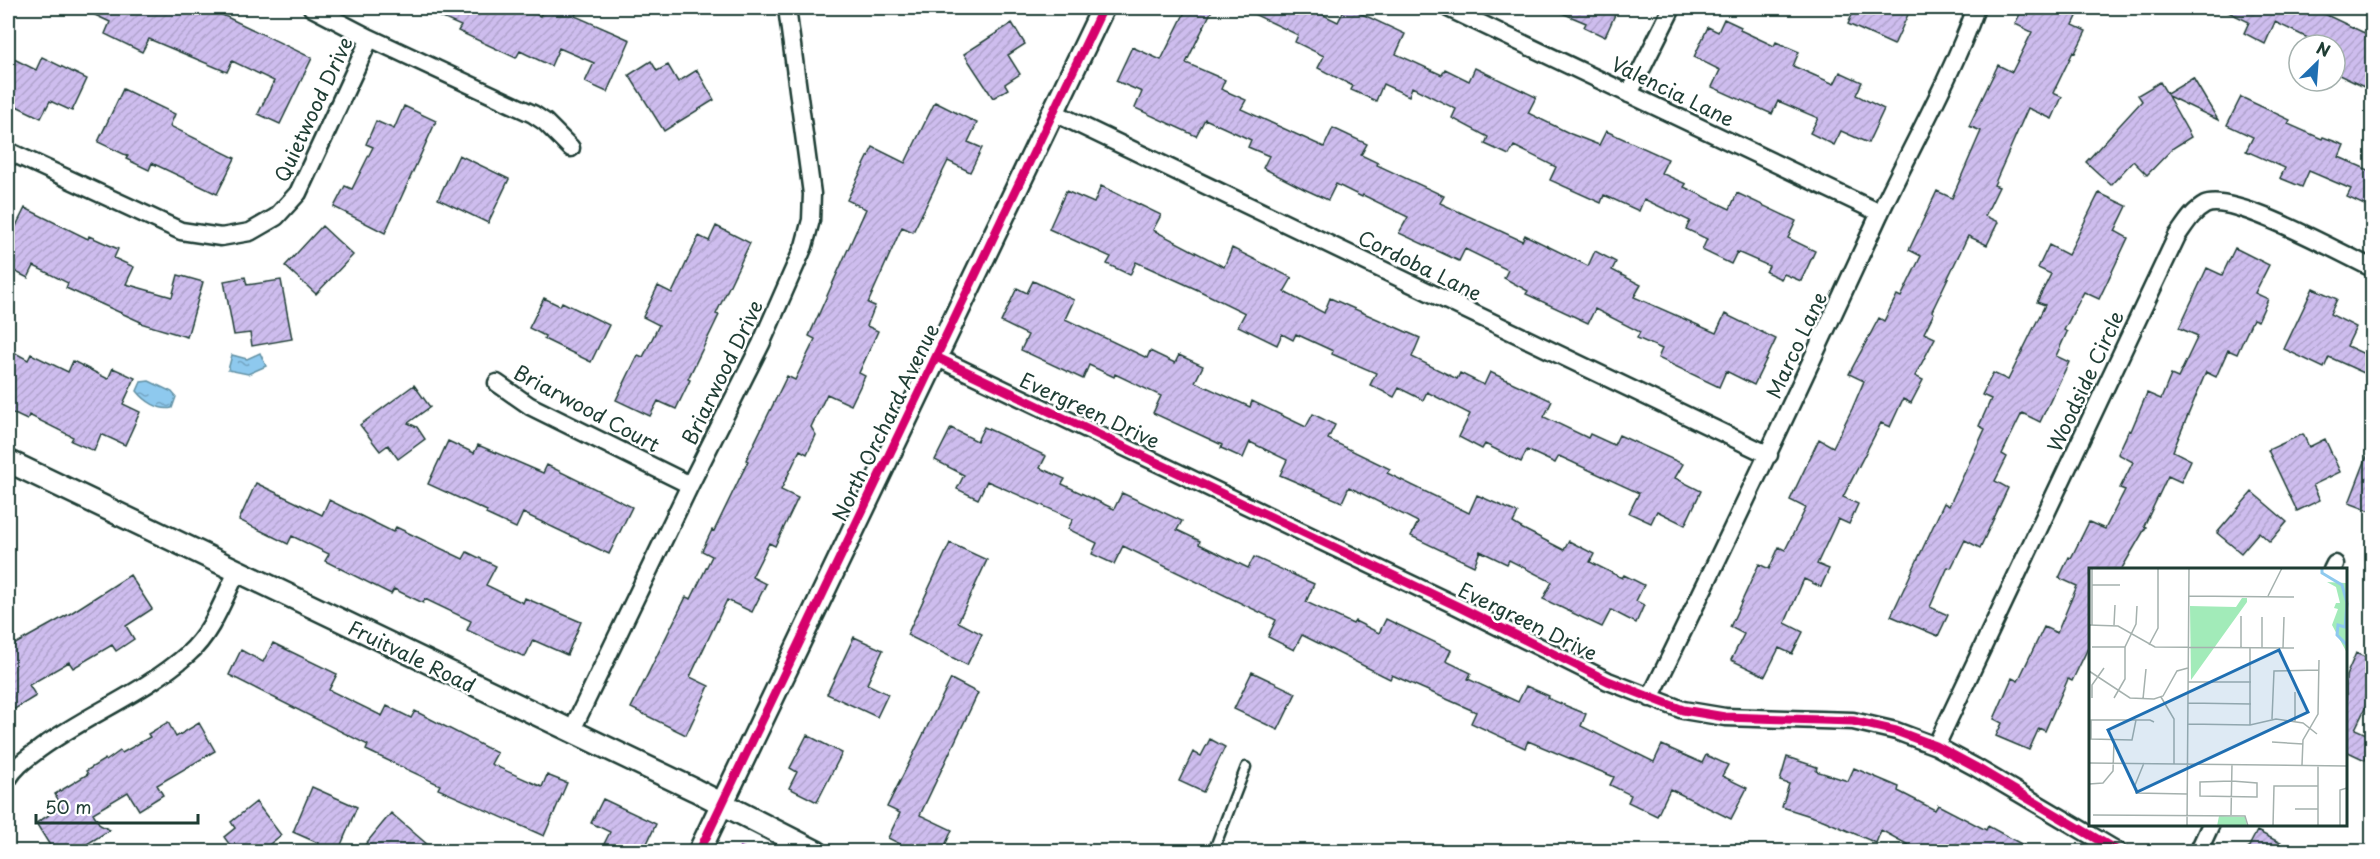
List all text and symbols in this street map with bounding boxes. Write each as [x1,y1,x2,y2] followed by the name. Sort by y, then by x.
[266,31,360,187] street label: Quietwood Drive
[2287,33,2347,93] north arrow
[2313,35,2335,62] text: N
[1606,48,1740,134] street label: Valencia Lane
[1353,222,1487,308] street label: Cordoba Lane
[1758,287,1834,403] street label: Marco Lane
[674,295,770,449] street label: Briarwood Drive
[2039,305,2131,457] street label: Woodside Circle
[824,318,946,526] street label: North Orchard Avenue
[509,357,665,459] street label: Briarwood Court
[1015,364,1165,456] street label: Evergreen Drive
[2089,568,2347,826] inset map
[1453,574,1603,668] street label: Evergreen Drive
[343,612,481,700] street label: Fruitvale Road
[36,787,198,825] scale bar
[45,793,92,820] text: 50 m

